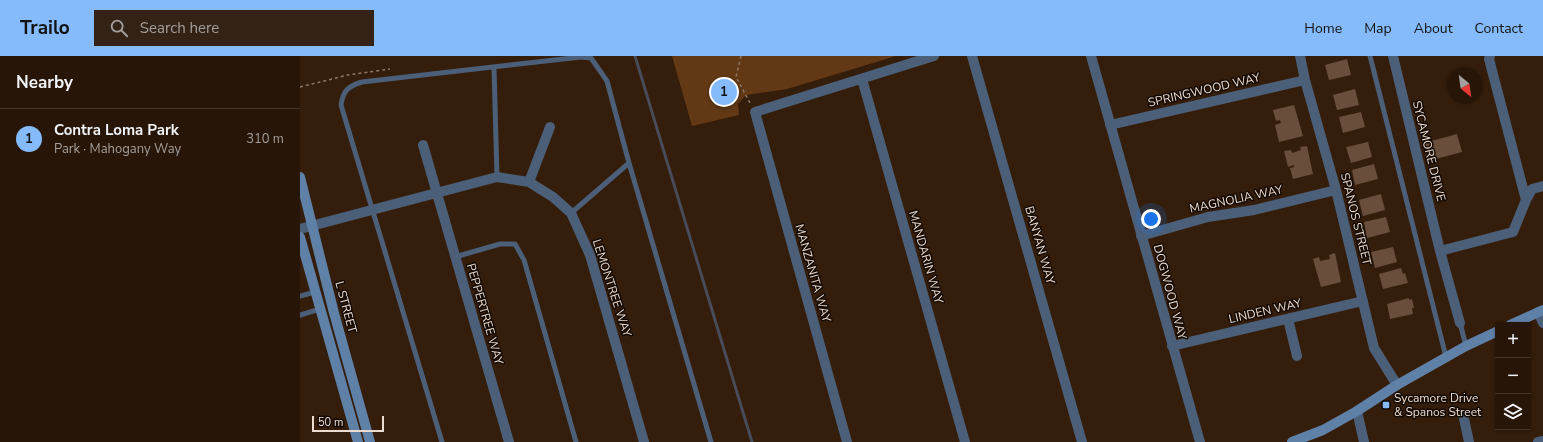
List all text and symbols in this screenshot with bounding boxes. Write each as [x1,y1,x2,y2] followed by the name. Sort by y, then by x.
[94,10,374,46] search box
[20,15,70,41] text: Trailo
[108,17,130,39] icon: search
[140,18,219,38] text: Search here
[1304,19,1342,38] text: Home
[1364,19,1392,38] text: Map
[1414,19,1453,38] text: About
[1475,19,1523,38] text: Contact
[1447,68,1483,104] north arrow
[1146,69,1262,111] street label: SPRINGWOOD WAY
[16,71,73,94] text: Nearby
[711,77,737,107] pin: 1
[1409,99,1449,203] street label: SYCAMORE DRIVE
[54,120,179,140] text: Contra Loma Park
[25,130,33,148] text: 1
[246,130,284,148] text: 310 m
[54,140,181,158] text: Park · Mahogany Way
[1337,171,1375,268] street label: SPANOS STREET
[1188,181,1285,217] street label: MAGNOLIA WAY
[1021,204,1059,287] street label: BANYAN WAY
[905,209,947,306] street label: MANDARIN WAY
[1141,209,1161,229] your location
[791,222,835,325] street label: MANZANITA WAY
[589,237,636,340] street label: LEMONTREE WAY
[1150,243,1191,342] street label: DOGWOOD WAY
[463,262,507,367] street label: PEPPERTREE WAY
[331,279,361,335] street label: L STREET
[1227,295,1304,327] street label: LINDEN WAY
[1495,322,1531,430] map controls
[1495,322,1531,358] button: +
[1495,358,1531,394] button: −
[1394,390,1482,420] place label: Sycamore Drive & Spanos Street
[1495,394,1531,430] button: layers
[1381,400,1391,410] marker: Sycamore Drive & Spanos Street
[312,414,384,433] scale bar
[318,415,343,430] text: 50 m

